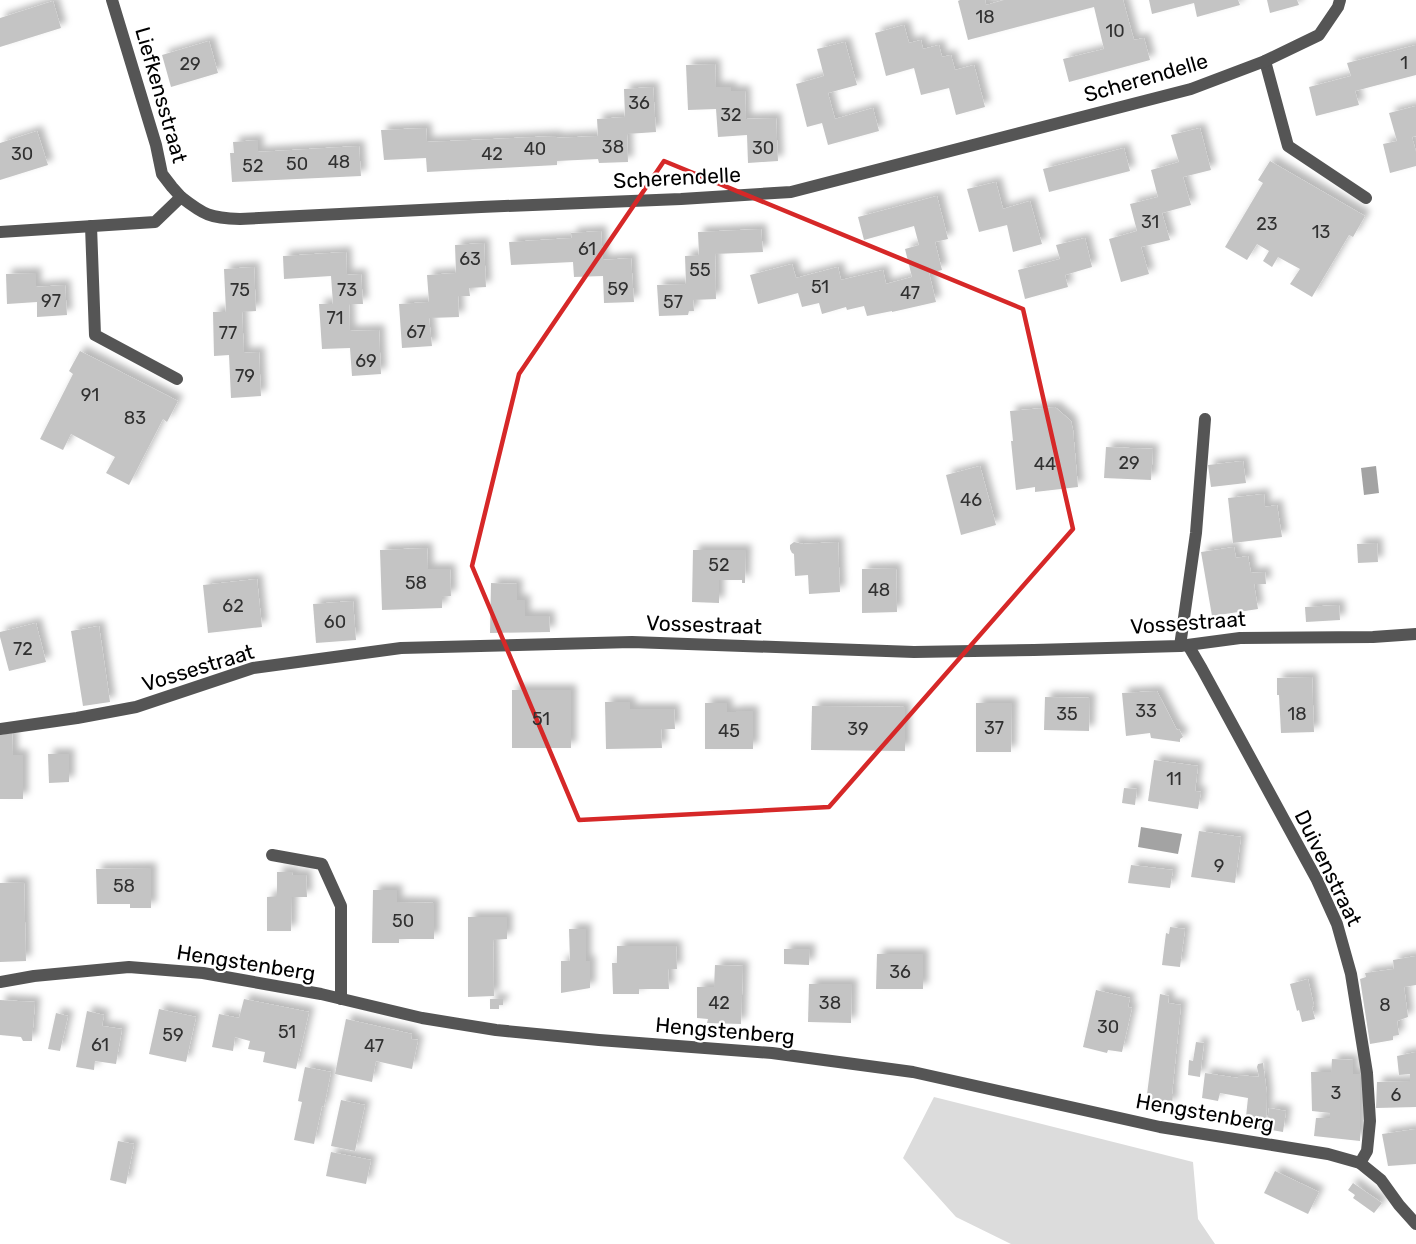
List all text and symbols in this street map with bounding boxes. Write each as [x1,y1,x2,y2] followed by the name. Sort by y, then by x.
[975,6,995,28] house number: 18
[1105,20,1125,42] house number: 10
[130,24,193,166] street label: Liefkensstraat
[1081,48,1211,107] street label: Scherendelle
[1400,52,1408,74] house number: 1
[179,53,201,75] house number: 29
[628,92,650,114] house number: 36
[720,104,742,126] house number: 32
[602,136,624,158] house number: 38
[752,137,774,159] house number: 30
[524,138,546,160] house number: 40
[11,143,33,165] house number: 30
[481,143,503,165] house number: 42
[328,151,350,173] house number: 48
[286,153,308,175] house number: 50
[242,155,264,177] house number: 52
[613,162,741,193] street label: Scherendelle
[1141,211,1159,233] house number: 31
[1256,213,1278,235] house number: 23
[1312,221,1330,243] house number: 13
[578,238,596,260] house number: 61
[459,248,481,270] house number: 63
[689,259,711,281] house number: 55
[811,276,829,298] house number: 51
[607,278,629,300] house number: 59
[230,279,250,301] house number: 75
[337,279,357,301] house number: 73
[900,282,920,304] house number: 47
[41,290,61,312] house number: 97
[663,291,683,313] house number: 57
[327,307,343,329] house number: 71
[406,321,426,343] house number: 67
[219,322,237,344] house number: 77
[355,350,377,372] house number: 69
[235,365,255,387] house number: 79
[81,384,99,406] house number: 91
[124,407,146,429] house number: 83
[1118,452,1140,474] house number: 29
[1034,453,1056,475] house number: 44
[960,489,982,511] house number: 46
[708,554,730,576] house number: 52
[405,572,427,594] house number: 58
[868,579,890,601] house number: 48
[222,595,244,617] house number: 62
[1129,606,1247,639] street label: Vossestraat
[646,610,762,639] street label: Vossestraat
[324,611,346,633] house number: 60
[13,638,33,660] house number: 72
[139,639,257,696] street label: Vossestraat
[1135,700,1157,722] house number: 33
[1056,703,1078,725] house number: 35
[1287,703,1307,725] house number: 18
[532,708,550,730] house number: 51
[984,717,1004,739] house number: 37
[847,718,869,740] house number: 39
[718,720,740,742] house number: 45
[1166,768,1182,790] house number: 11
[1290,806,1367,930] street label: Duivenstraat
[1214,855,1224,877] house number: 9
[113,875,135,897] house number: 58
[392,910,414,932] house number: 50
[175,939,317,986] street label: Hengstenberg
[889,961,911,983] house number: 36
[708,992,730,1014] house number: 42
[819,992,841,1014] house number: 38
[1379,994,1391,1016] house number: 8
[654,1012,796,1049] street label: Hengstenberg
[1097,1016,1119,1038] house number: 30
[278,1021,296,1043] house number: 51
[162,1024,184,1046] house number: 59
[91,1034,109,1056] house number: 61
[364,1035,384,1057] house number: 47
[1331,1082,1341,1104] house number: 3
[1391,1084,1402,1106] house number: 6
[1134,1088,1276,1137] street label: Hengstenberg

